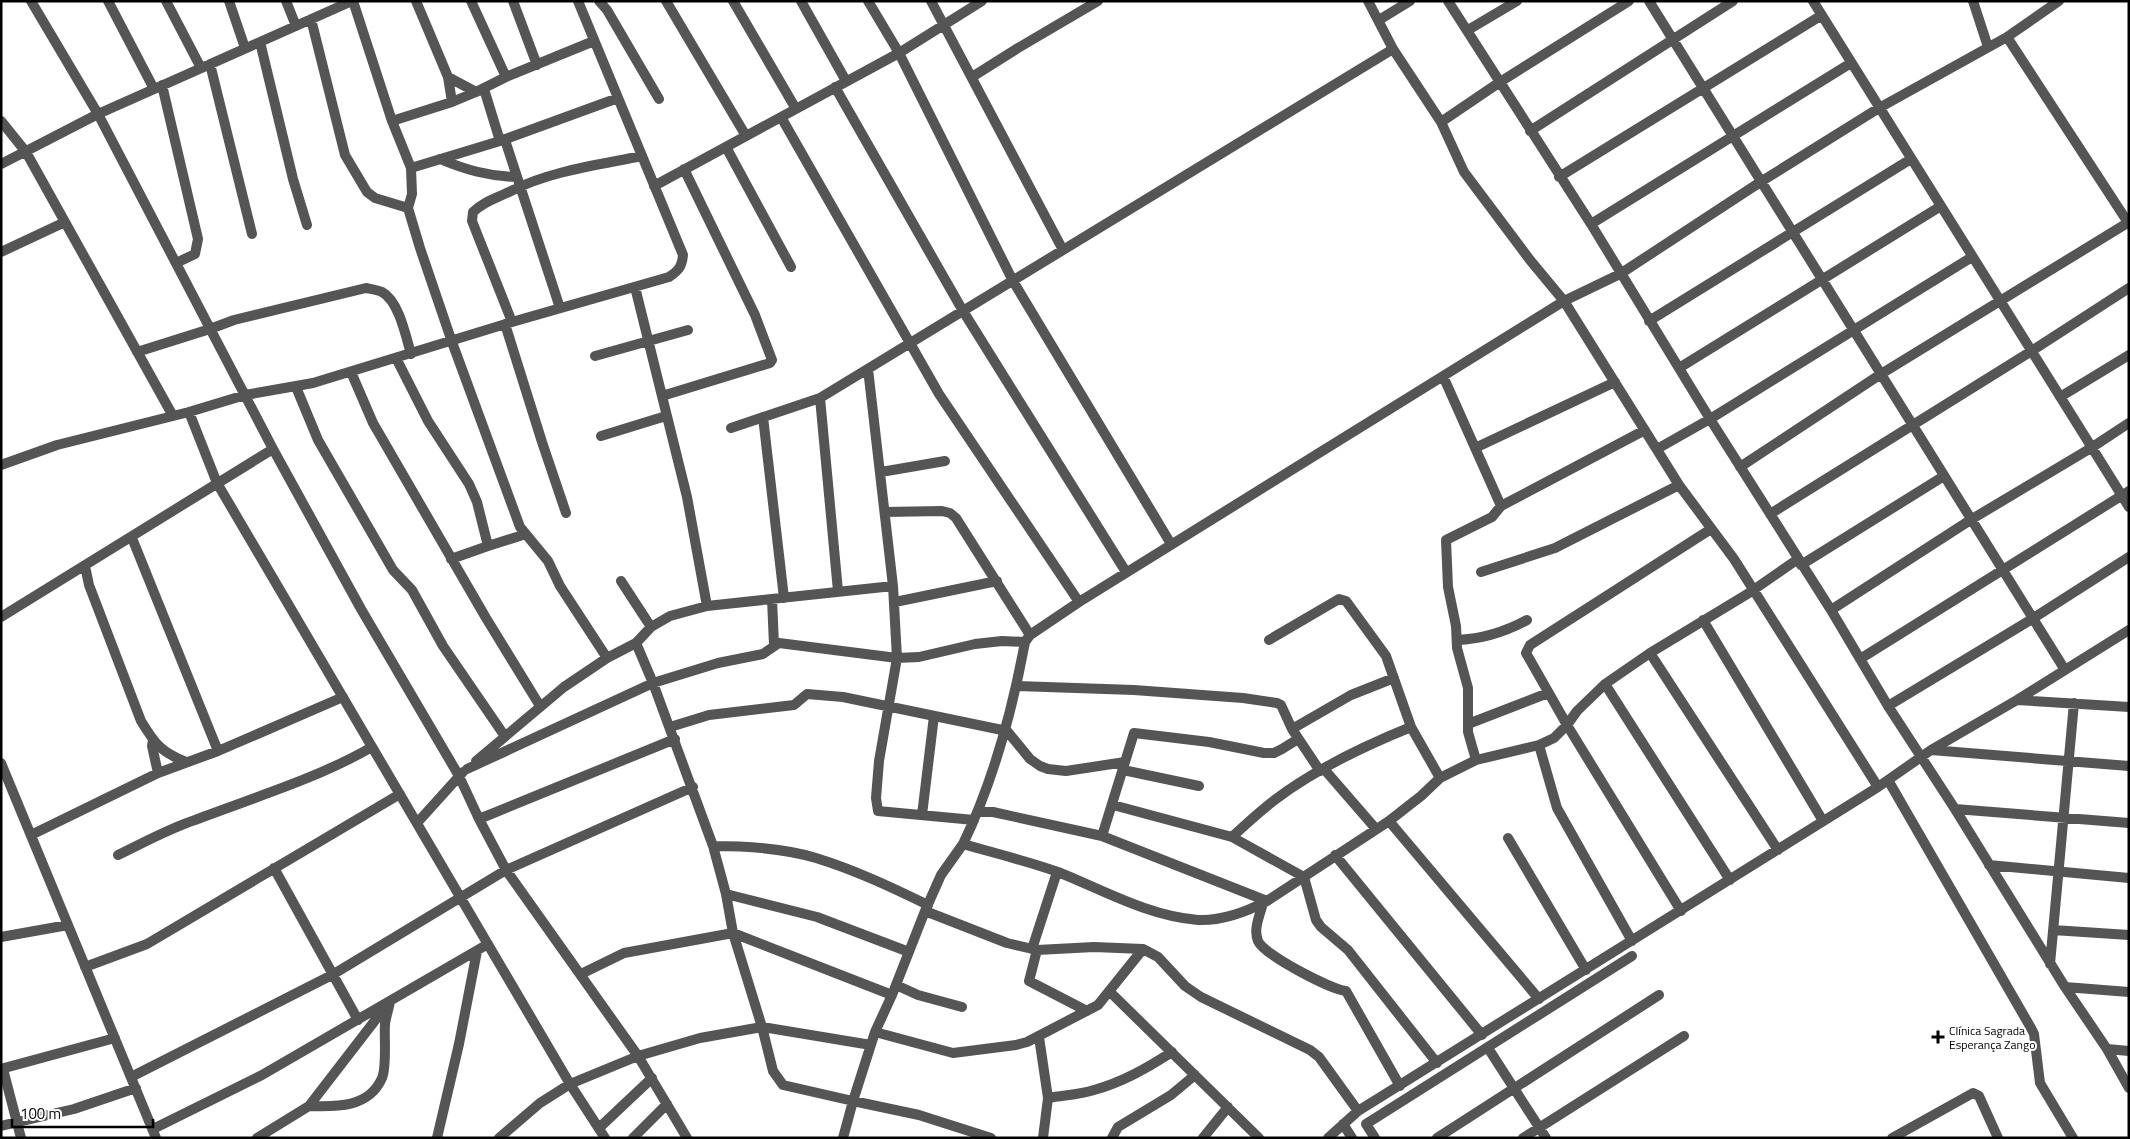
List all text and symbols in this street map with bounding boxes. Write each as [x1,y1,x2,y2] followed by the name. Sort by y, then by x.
[1949,1021,2036,1054] place label: Clínica Sagrada Esperança Zango
[1931,1030,1945,1044] marker: Clínica Sagrada Esperança Zango
[12,1096,154,1128] scale bar
[20,1102,61,1125] text: 100 m

